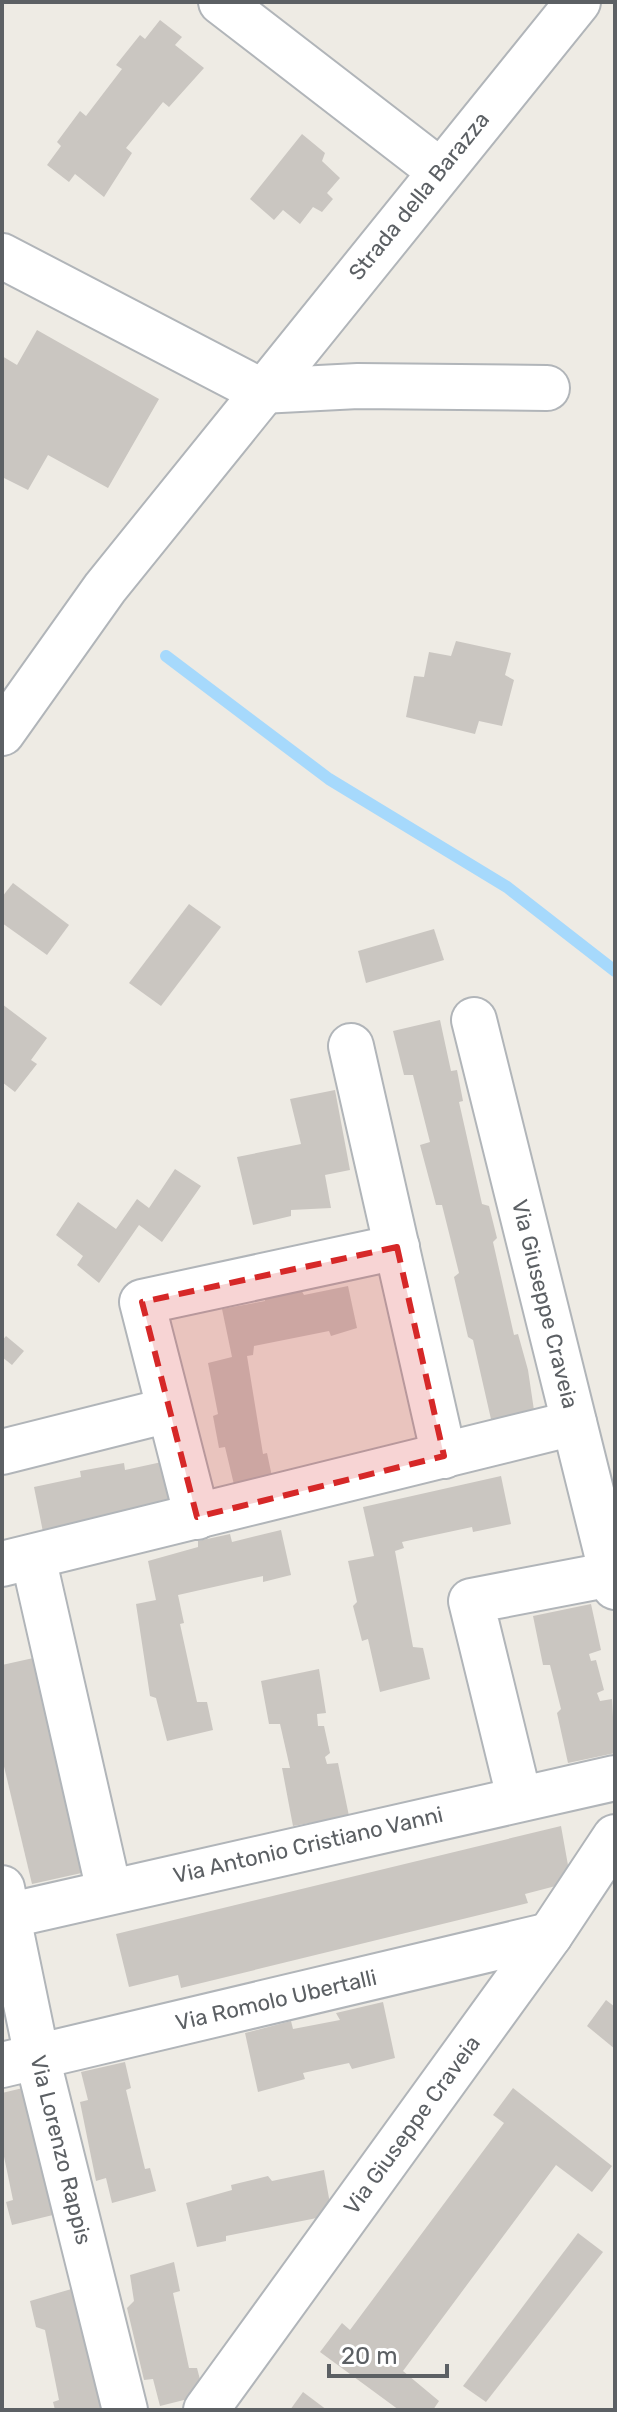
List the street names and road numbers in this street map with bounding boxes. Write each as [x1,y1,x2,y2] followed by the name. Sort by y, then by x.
[343,106,495,286] street label: Strada della Barazza
[506,1197,584,1411] street label: Via Giuseppe Craveia
[170,1801,446,1889] street label: Via Antonio Cristiano Vanni
[173,1964,379,2036] street label: Via Romolo Ubertalli
[338,2030,486,2220] street label: Via Giuseppe Craveia
[24,2053,98,2247] street label: Via Lorenzo Rappis

